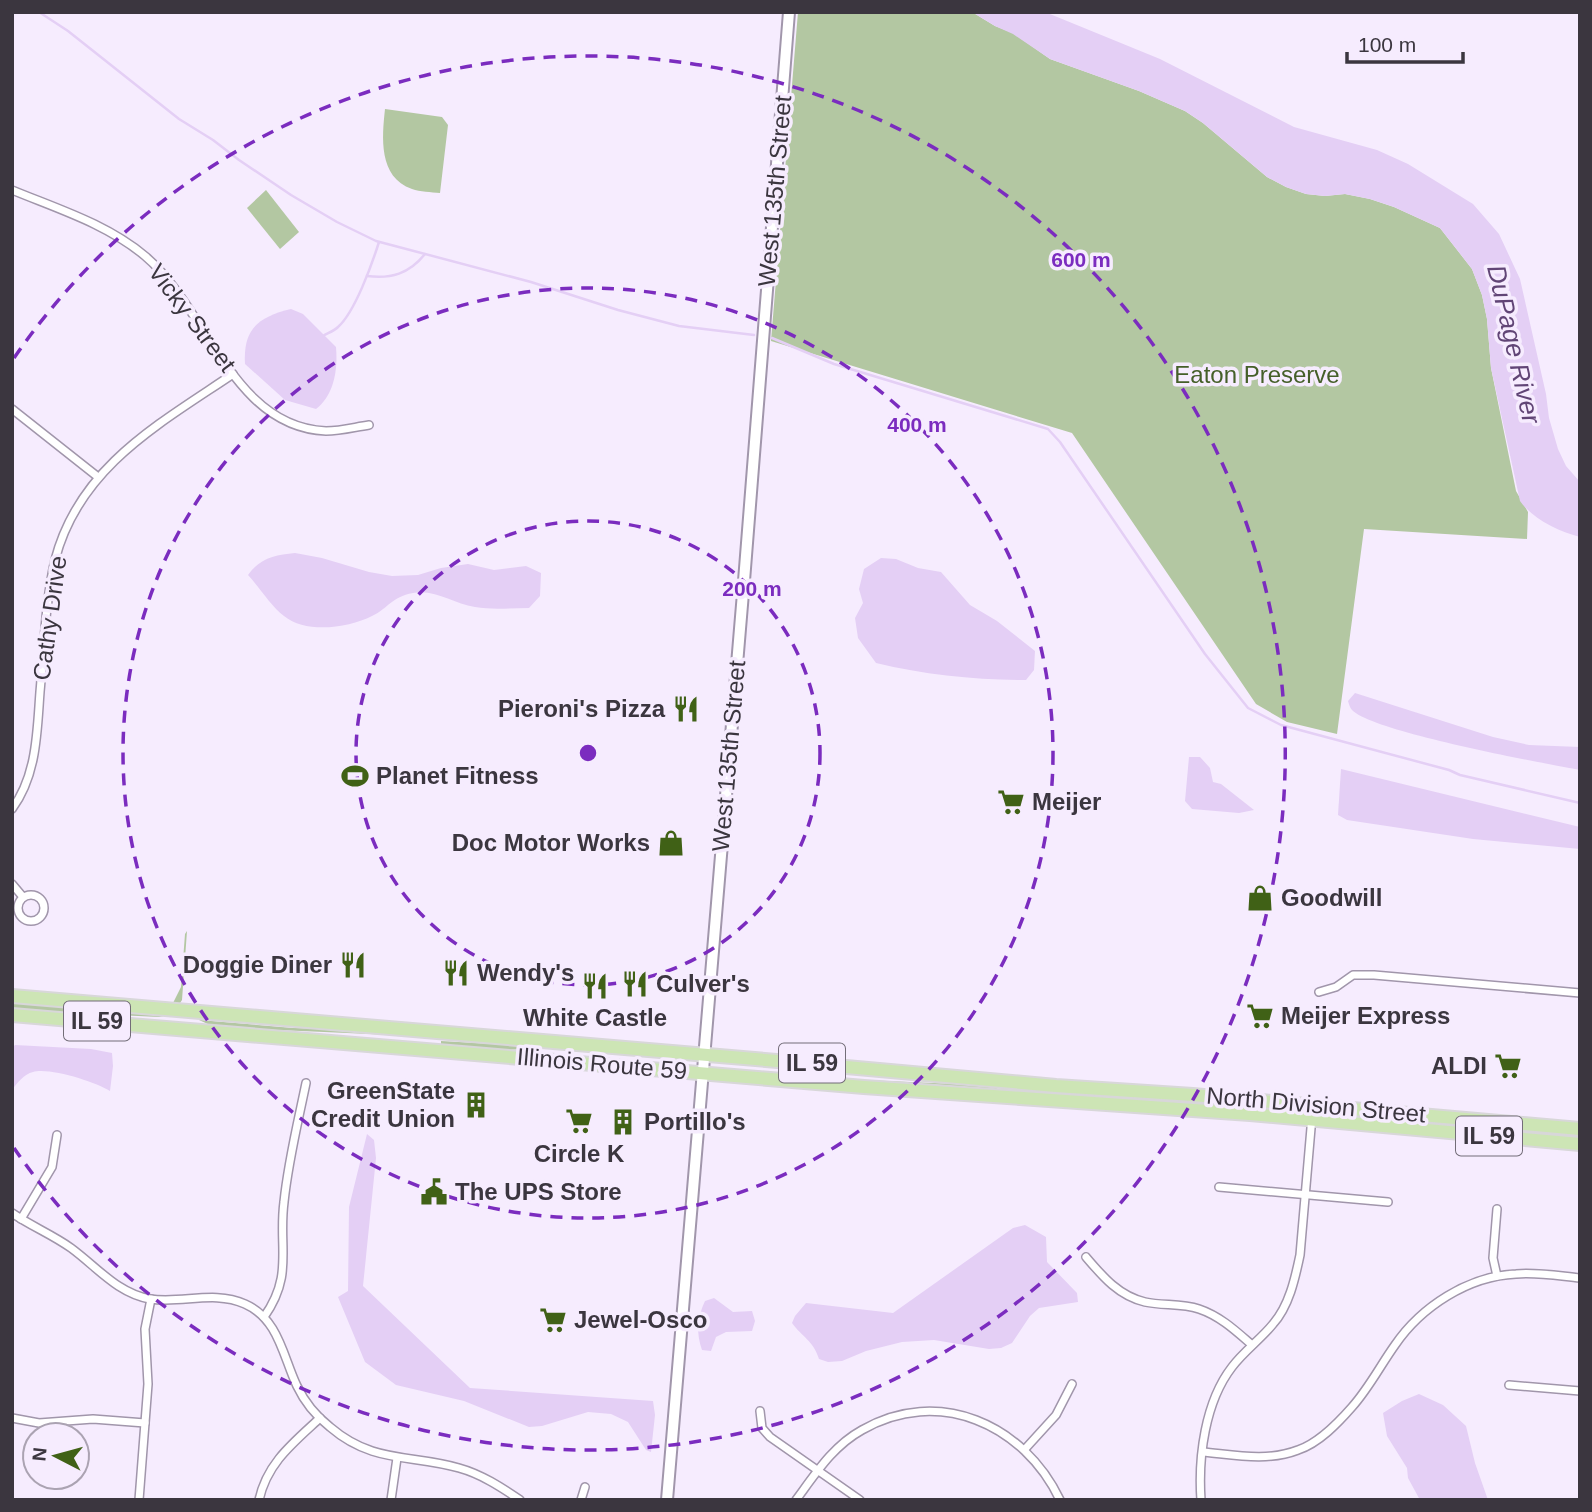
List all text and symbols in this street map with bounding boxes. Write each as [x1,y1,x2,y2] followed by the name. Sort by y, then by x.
[1347,21,1462,65] scale bar
[1358,33,1416,56] text: 100 m
[753,94,796,288] street label: West 135th Street
[1051,248,1111,271] text: 600 m
[143,259,242,377] street label: Vicky Street
[1481,262,1547,428] water label: DuPage River
[1174,361,1340,388] park label: Eaton Preserve
[887,413,947,436] text: 400 m
[27,554,72,682] street label: Cathy Drive
[722,577,782,600] text: 200 m
[707,659,750,853] street label: West 135th Street
[671,694,701,724] restaurant icon: Pieroni's Pizza
[498,695,666,722] place label: Pieroni's Pizza
[576,741,600,765] centre of rings
[340,761,370,791] sports icon: Planet Fitness
[376,762,539,789] place label: Planet Fitness
[996,787,1026,817] supermarket icon: Meijer
[1032,788,1101,815] place label: Meijer
[656,828,686,858] shop icon: Doc Motor Works
[452,829,650,856] place label: Doc Motor Works
[1245,883,1275,913] shop icon: Goodwill
[1281,884,1382,911] place label: Goodwill
[338,950,368,980] restaurant icon: Doggie Diner
[183,951,332,978] place label: Doggie Diner
[441,958,471,988] restaurant icon: Wendy's
[477,959,574,986] place label: Wendy's
[620,969,650,999] restaurant icon: Culver's
[656,970,750,997] place label: Culver's
[580,971,610,1001] restaurant icon: White Castle
[1245,1001,1275,1031] supermarket icon: Meijer Express
[64,1002,130,1040] road number: IL 59
[1281,1002,1450,1029] place label: Meijer Express
[523,1004,667,1031] place label: White Castle
[516,1043,688,1084] street label: Illinois Route 59
[779,1044,845,1082] road number: IL 59
[1493,1051,1523,1081] supermarket icon: ALDI
[1431,1052,1487,1079] place label: ALDI
[311,1077,455,1132] place label: GreenState Credit Union
[1205,1081,1427,1128] street label: North Division Street
[461,1090,491,1120] building icon: GreenState Credit Union
[564,1106,594,1136] supermarket icon: Circle K
[608,1107,638,1137] building icon: Portillo's
[644,1108,746,1135] place label: Portillo's
[1456,1116,1522,1156] road number: IL 59
[534,1140,625,1167] place label: Circle K
[419,1177,449,1207] public building icon: The UPS Store
[455,1178,622,1205] place label: The UPS Store
[538,1305,568,1335] supermarket icon: Jewel-Osco
[574,1306,707,1333] place label: Jewel-Osco
[21,1421,91,1491] north arrow
[28,1446,51,1462] text: N

